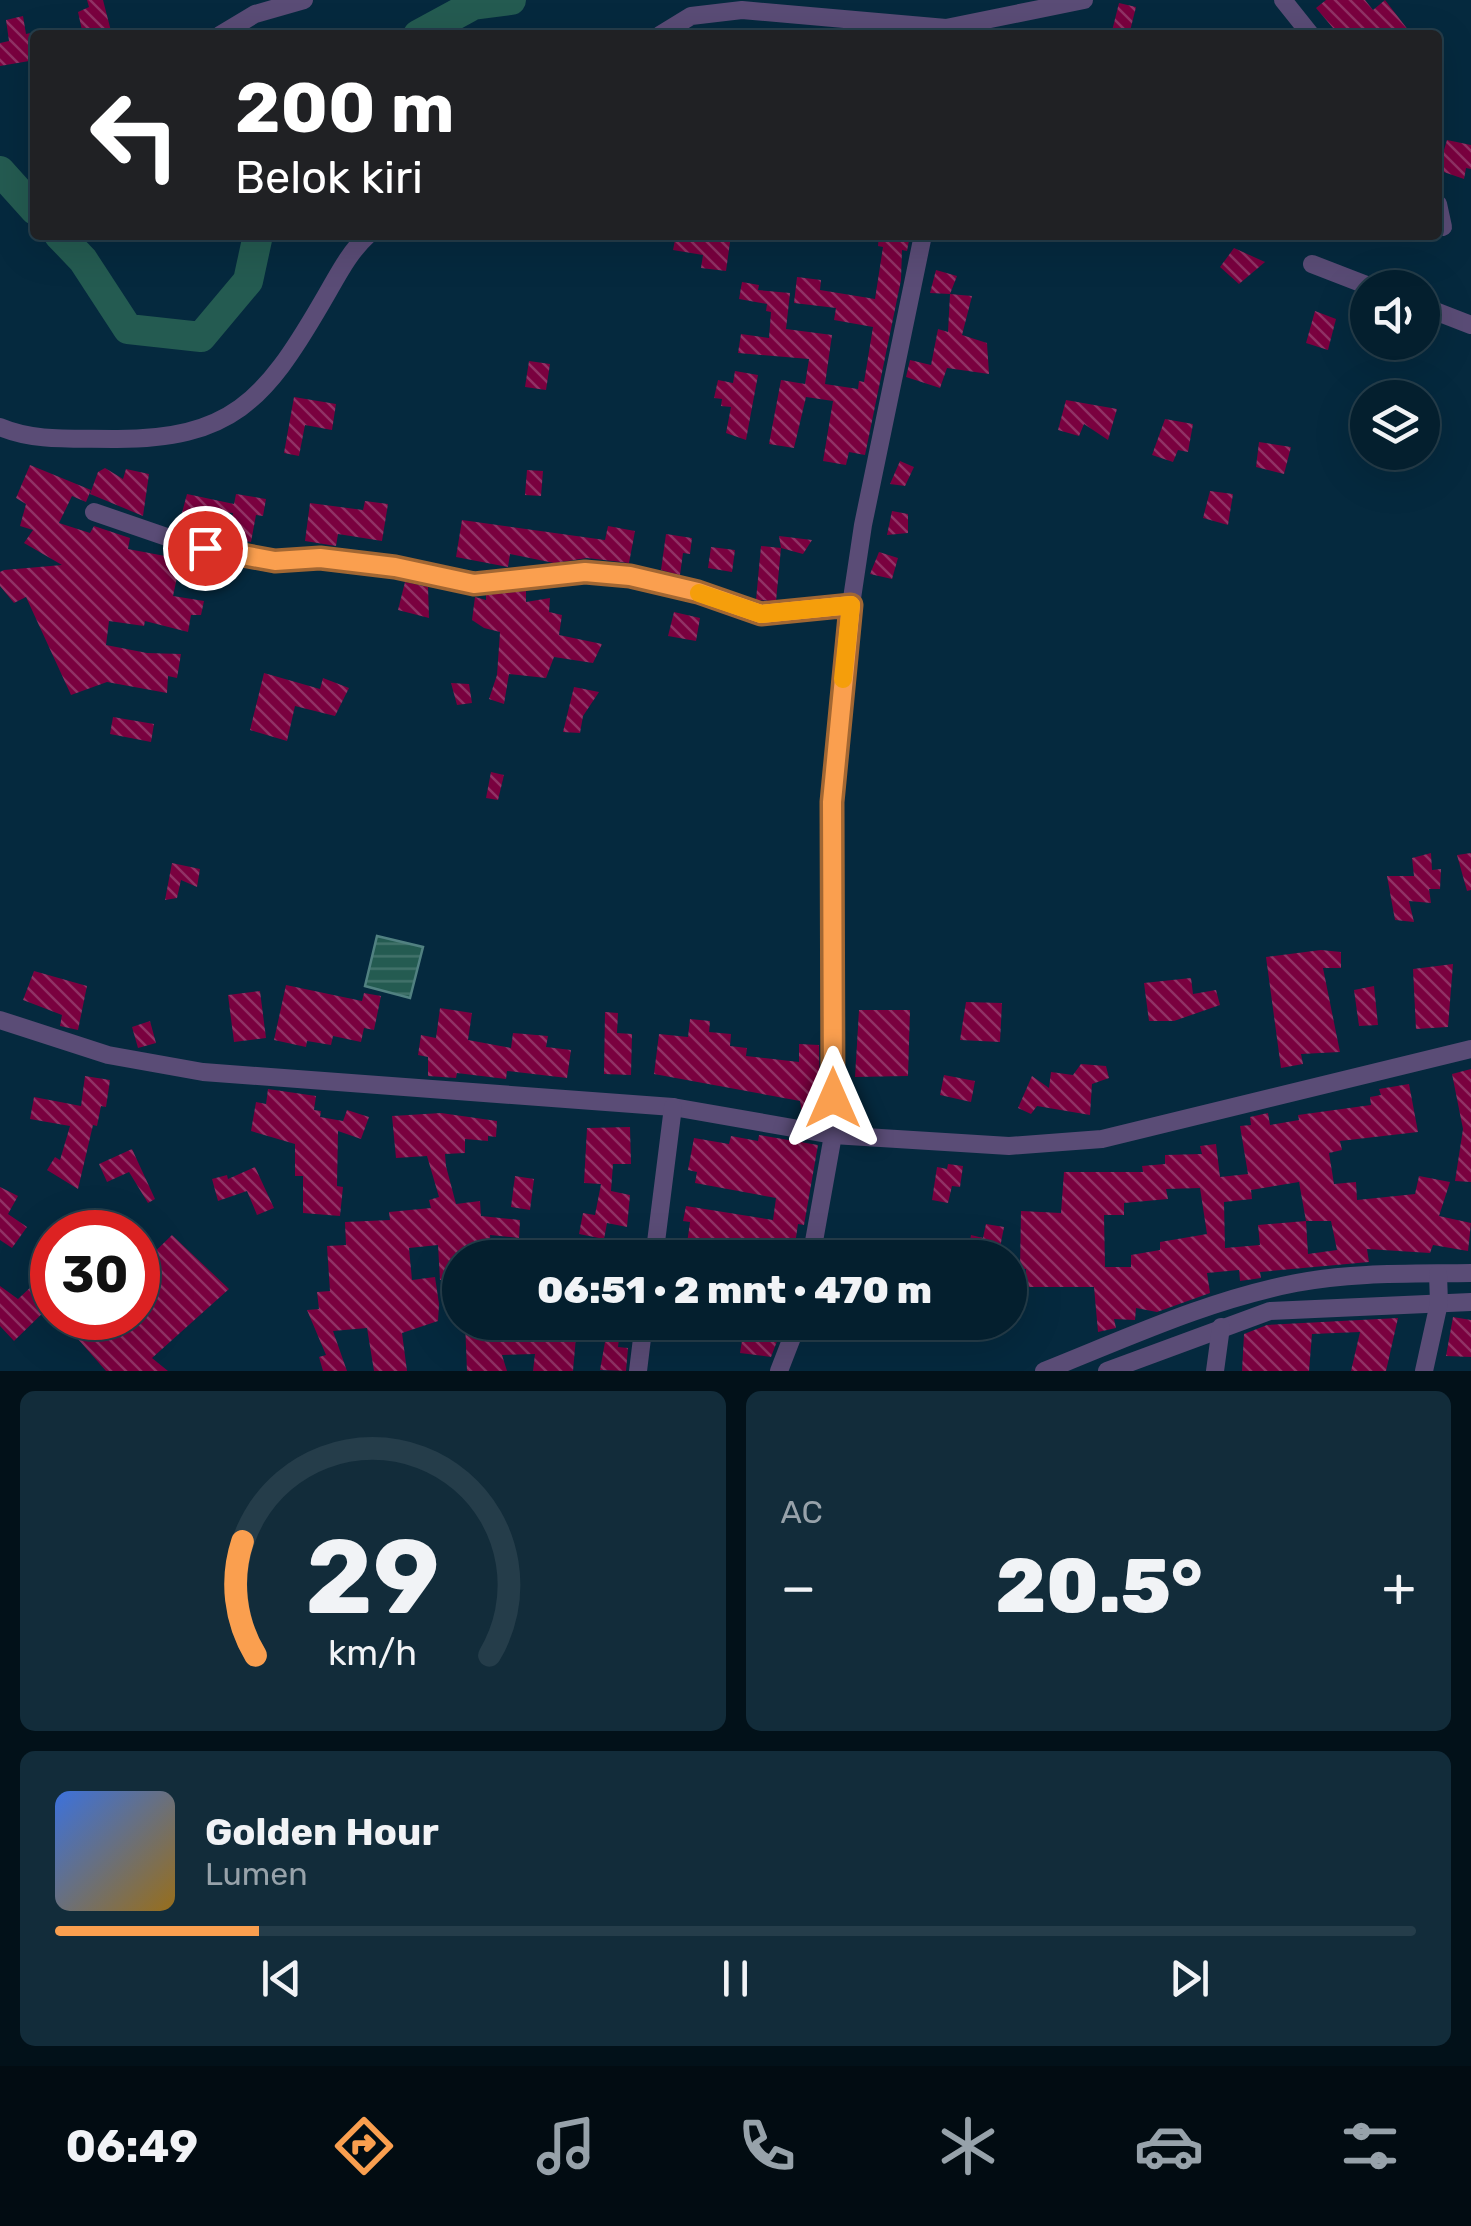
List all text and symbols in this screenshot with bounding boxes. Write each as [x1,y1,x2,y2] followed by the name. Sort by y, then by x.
[235,67,455,150] text: 200 m
[70,70,200,200] icon: left
[235,151,423,204] text: Belok kiri
[1350,270,1440,470] map controls
[1350,270,1440,360] button: sound
[1350,380,1440,470] button: layers
[163,506,248,591] pin
[178,521,233,576] icon: arrive
[781,1046,885,1150] position arrow
[30,1210,160,1340] speed limit sign: 30
[537,1267,932,1313] text: 06:51 · 2 mnt · 470 m
[781,1493,823,1531] text: AC
[306,1516,440,1639] text: 29
[996,1542,1202,1631] text: 20.5°
[781,1555,816,1620] text: −
[1382,1555,1416,1620] text: +
[328,1632,417,1674] text: km/h
[205,1809,439,1855] text: Golden Hour
[205,1855,308,1893] text: Lumen
[254,1951,309,2006] icon: previous
[708,1951,763,2006] icon: pause
[1162,1951,1217,2006] icon: next
[329,2111,399,2181] icon: directions
[531,2111,601,2181] icon: music
[732,2111,802,2181] icon: phone
[933,2111,1003,2181] icon: climate
[1134,2111,1204,2181] icon: car
[1335,2111,1405,2181] icon: filters
[66,2120,198,2173] text: 06:49

